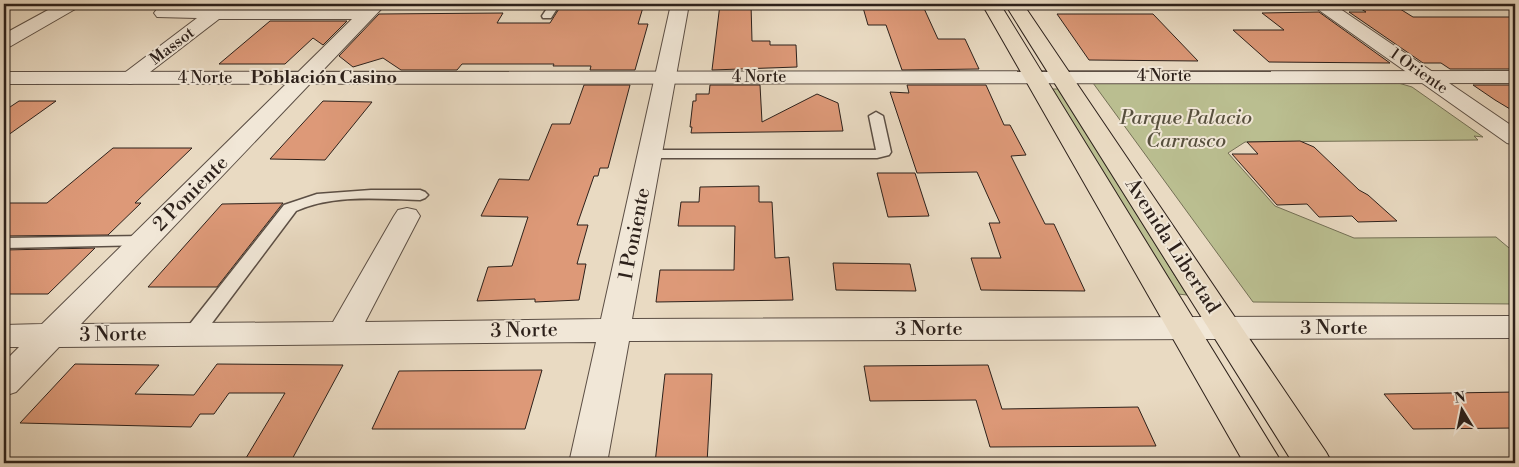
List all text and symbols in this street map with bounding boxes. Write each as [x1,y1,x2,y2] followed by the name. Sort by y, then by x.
[146,23,199,69] street label: Massot
[1386,44,1452,98] street label: 1 Oriente
[251,66,397,89] district label: Población Casino
[1137,66,1191,86] street label: 4 Norte
[732,67,786,87] street label: 4 Norte
[178,68,232,88] street label: 4 Norte
[1119,106,1252,154] park label: Parque Palacio Carrasco
[148,151,234,237] street label: 2 Poniente
[1118,173,1225,319] street label: Avenida Libertad
[614,186,656,282] street label: 1 Poniente
[1300,316,1368,341] street label: 3 Norte
[895,317,963,342] street label: 3 Norte
[490,318,558,344] street label: 3 Norte
[79,322,147,348] street label: 3 Norte
[1436,384,1486,434] north arrow
[1453,388,1467,408] text: N

